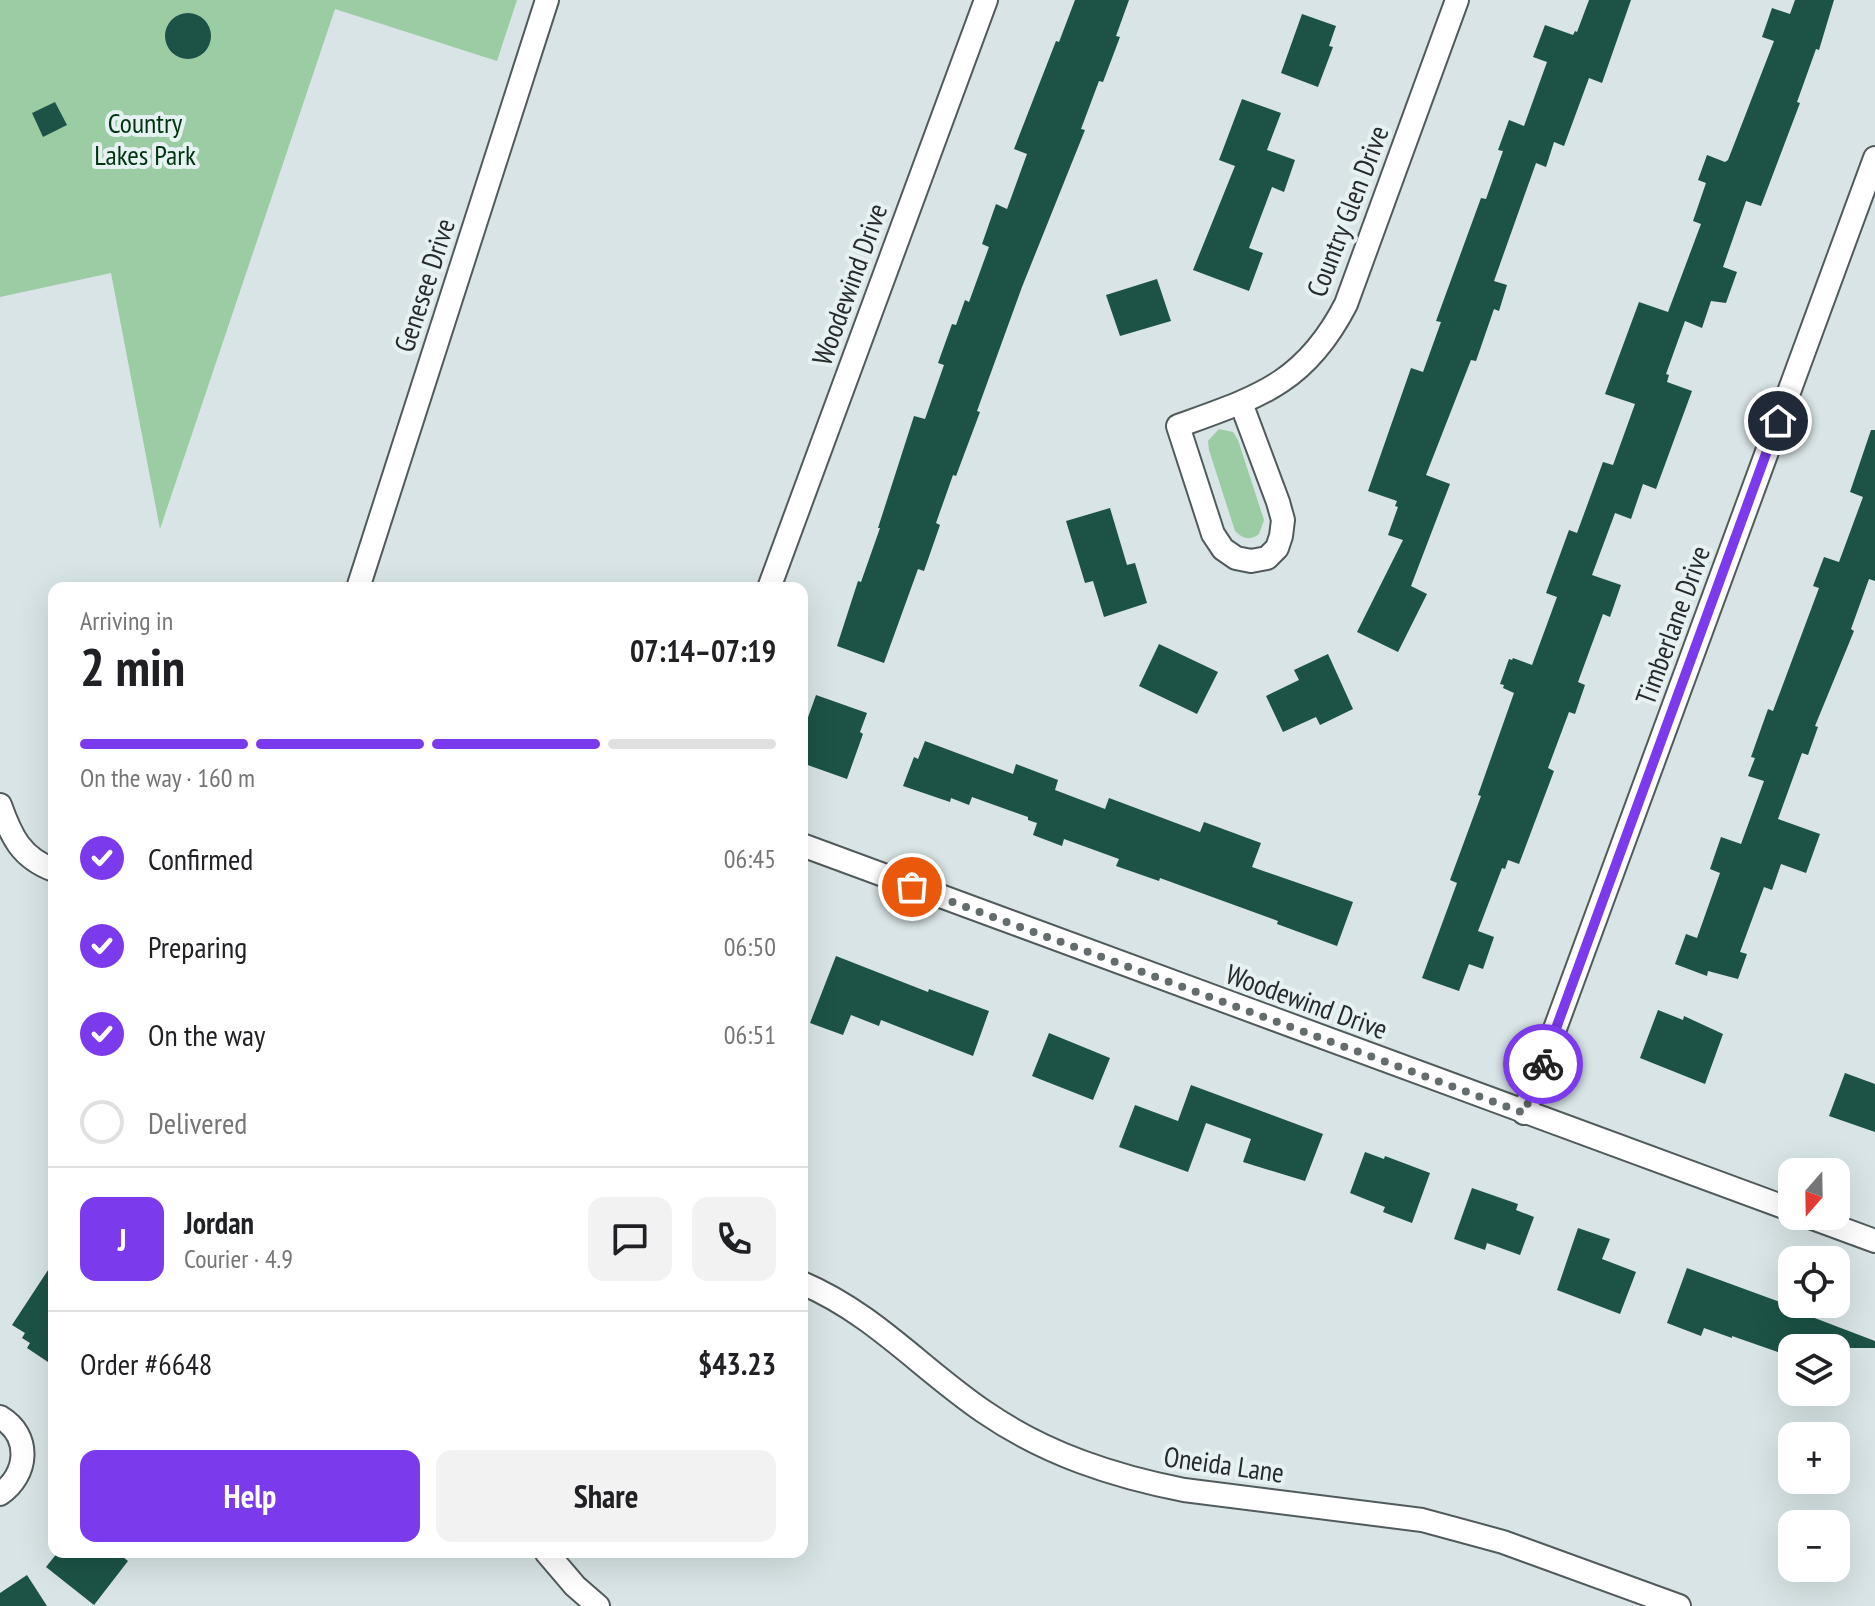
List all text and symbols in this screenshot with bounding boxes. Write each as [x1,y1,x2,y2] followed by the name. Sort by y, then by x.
[94,104,196,173] park label: Country Lakes Park
[1297,120,1397,302] street label: Country Glen Drive
[803,198,895,370] street label: Woodewind Drive
[385,213,463,357] street label: Genesee Drive
[1744,387,1812,455] pin
[1756,399,1800,443] icon: home
[1626,540,1718,710] street label: Timberlane Drive
[80,604,173,637] text: Arriving in
[630,631,776,670] text: 07:14–07:19
[80,633,185,700] text: 2 min
[80,761,255,794] text: On the way · 160 m
[80,836,124,880] icon: check
[148,839,253,878] text: Confirmed
[724,842,776,875] text: 06:45
[878,853,946,921] pin
[890,865,934,909] icon: bag
[80,924,124,968] icon: check
[148,927,247,966] text: Preparing
[724,930,776,963] text: 06:50
[1221,955,1393,1047] street label: Woodewind Drive
[80,1012,124,1056] icon: check
[148,1015,265,1054] text: On the way
[724,1018,776,1051] text: 06:51
[1503,1024,1583,1104] courier
[1521,1042,1565,1086] icon: bike
[148,1103,247,1142] text: Delivered
[1778,1158,1850,1230] north arrow
[1778,1158,1850,1582] map controls
[588,1197,672,1281] button: chat
[692,1197,776,1281] button: phone
[184,1203,254,1242] text: Jordan
[118,1220,126,1259] text: J
[184,1242,293,1275] text: Courier · 4.9
[1778,1246,1850,1318] button: locate
[1778,1334,1850,1406] button: layers
[80,1344,212,1383] text: Order #6648
[698,1344,776,1383] text: $43.23
[1778,1422,1850,1494] button: +
[1162,1437,1286,1491] street label: Oneida Lane
[80,1450,420,1542] button: Help
[436,1450,776,1542] button: Share
[1778,1510,1850,1582] button: −

